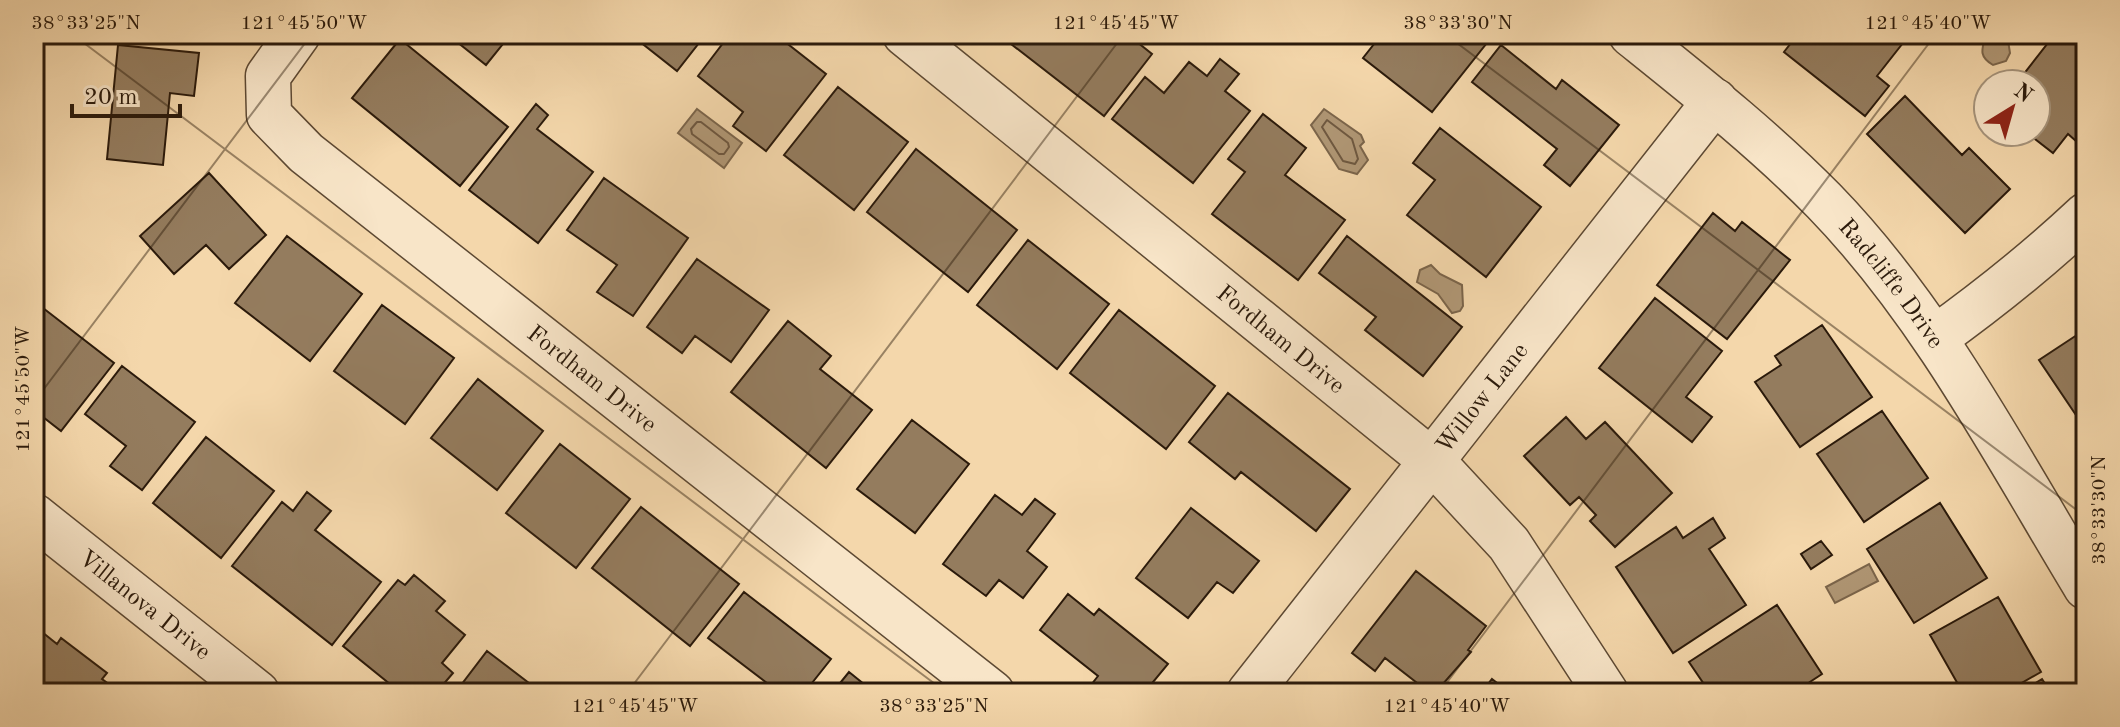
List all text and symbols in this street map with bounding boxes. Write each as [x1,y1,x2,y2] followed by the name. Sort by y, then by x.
[31,14,141,34] text: 38°33'25"N
[241,14,367,34] text: 121°45'50"W
[1053,14,1179,34] text: 121°45'45"W
[1403,14,1513,34] text: 38°33'30"N
[1865,14,1991,34] text: 121°45'40"W
[72,68,180,118] scale bar
[1972,68,2052,148] north arrow
[2009,80,2036,108] text: N
[84,86,138,110] text: 20 m
[1833,215,1947,353] street label: Radcliffe Drive
[1211,282,1348,399] street label: Fordham Drive
[522,322,660,438] street label: Fordham Drive
[14,326,34,452] text: 121°45'50"W
[1433,339,1534,458] street label: Willow Lane
[2090,455,2110,565] text: 38°33'30"N
[74,546,214,665] street label: Villanova Drive
[572,697,698,717] text: 121°45'45"W
[879,697,989,717] text: 38°33'25"N
[1384,697,1510,717] text: 121°45'40"W

